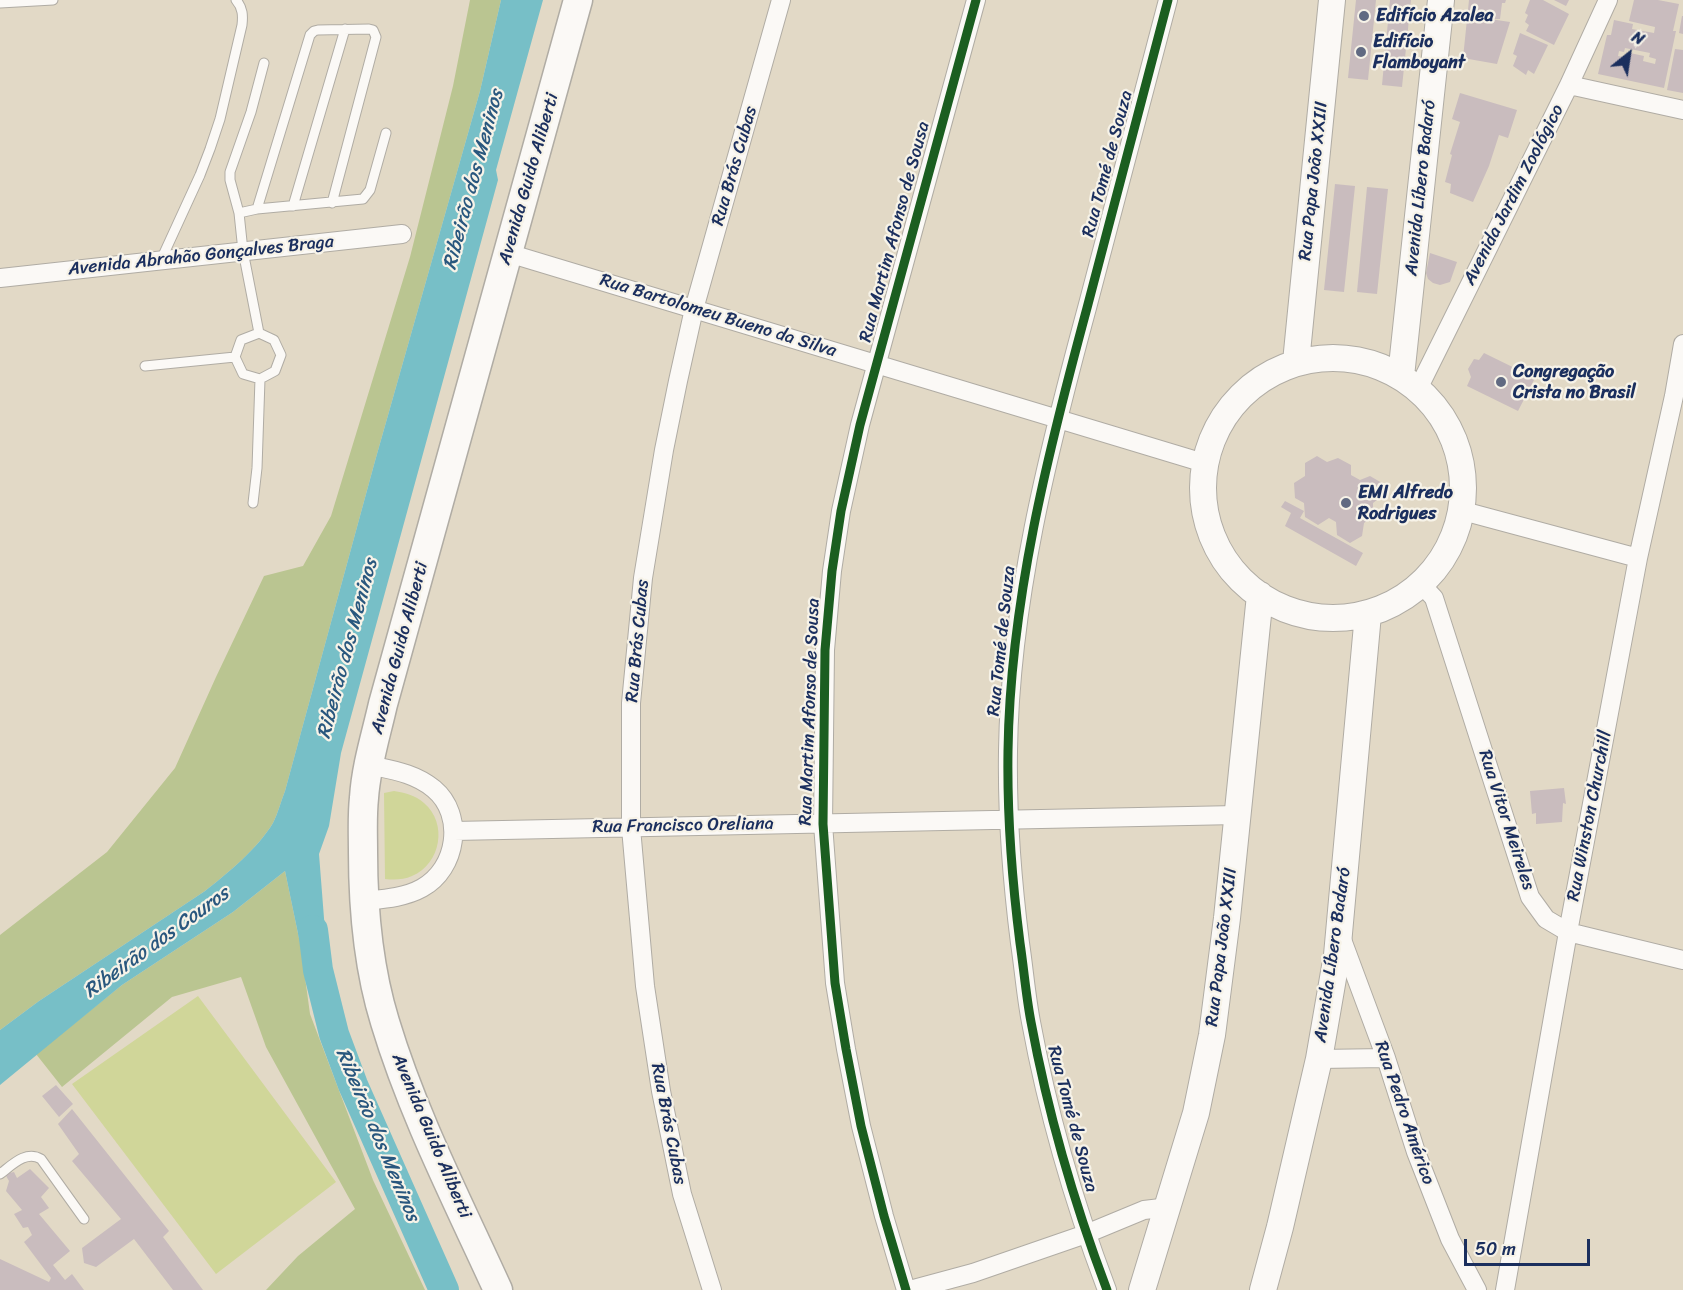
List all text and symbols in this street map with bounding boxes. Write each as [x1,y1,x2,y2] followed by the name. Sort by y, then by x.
[1376,5,1494,27] place label: Edifício Azalea
[1357,9,1371,23] marker: Edifício Azalea
[1626,23,1650,53] text: N
[1599,24,1659,84] north arrow
[1373,31,1465,74] place label: Edifício Flamboyant
[1354,45,1368,59] marker: Edifício Flamboyant
[438,88,510,272] water label: Ribeirão dos Meninos
[1078,88,1138,240] street label: Rua Tomé de Souza
[494,91,564,267] street label: Avenida Guido Aliberti
[1401,99,1441,277] street label: Avenida Líbero Badaró
[1295,100,1333,262] street label: Rua Papa João XXIII
[1459,101,1569,289] street label: Avenida Jardim Zoológico
[708,104,762,228] street label: Rua Brás Cubas
[855,119,935,345] street label: Rua Martim Afonso de Sousa
[67,231,335,281] street label: Avenida Abrahão Gonçalves Braga
[597,270,839,362] street label: Rua Bartolomeu Bueno da Silva
[1513,361,1636,404] place label: Congregação Crista no Brasil
[1494,375,1508,389] marker: Congregação Crista no Brasil
[1358,482,1453,524] place label: EMI Alfredo Rodrigues
[1339,496,1353,510] marker: EMI Alfredo Rodrigues
[312,557,384,741] water label: Ribeirão dos Meninos
[367,560,433,736] street label: Avenida Guido Aliberti
[983,565,1021,717] street label: Rua Tomé de Souza
[622,579,654,703] street label: Rua Brás Cubas
[795,598,825,826] street label: Rua Martim Afonso de Sousa
[1563,729,1617,903] street label: Rua Winston Churchill
[1473,747,1539,893] street label: Rua Vitor Meireles
[592,814,774,838] street label: Rua Francisco Oreliana
[1202,866,1242,1028] street label: Rua Papa João XXIII
[1310,866,1356,1044] street label: Avenida Líbero Badaró
[80,882,234,1004] water label: Ribeirão dos Couros
[1369,1038,1439,1188] street label: Rua Pedro Américo
[1042,1043,1102,1195] street label: Rua Tomé de Souza
[330,1045,424,1225] water label: Ribeirão dos Meninos
[386,1050,476,1222] street label: Avenida Guido Aliberti
[646,1062,690,1186] street label: Rua Brás Cubas
[1467,1227,1593,1265] scale bar
[1475,1233,1516,1265] text: 50 m

